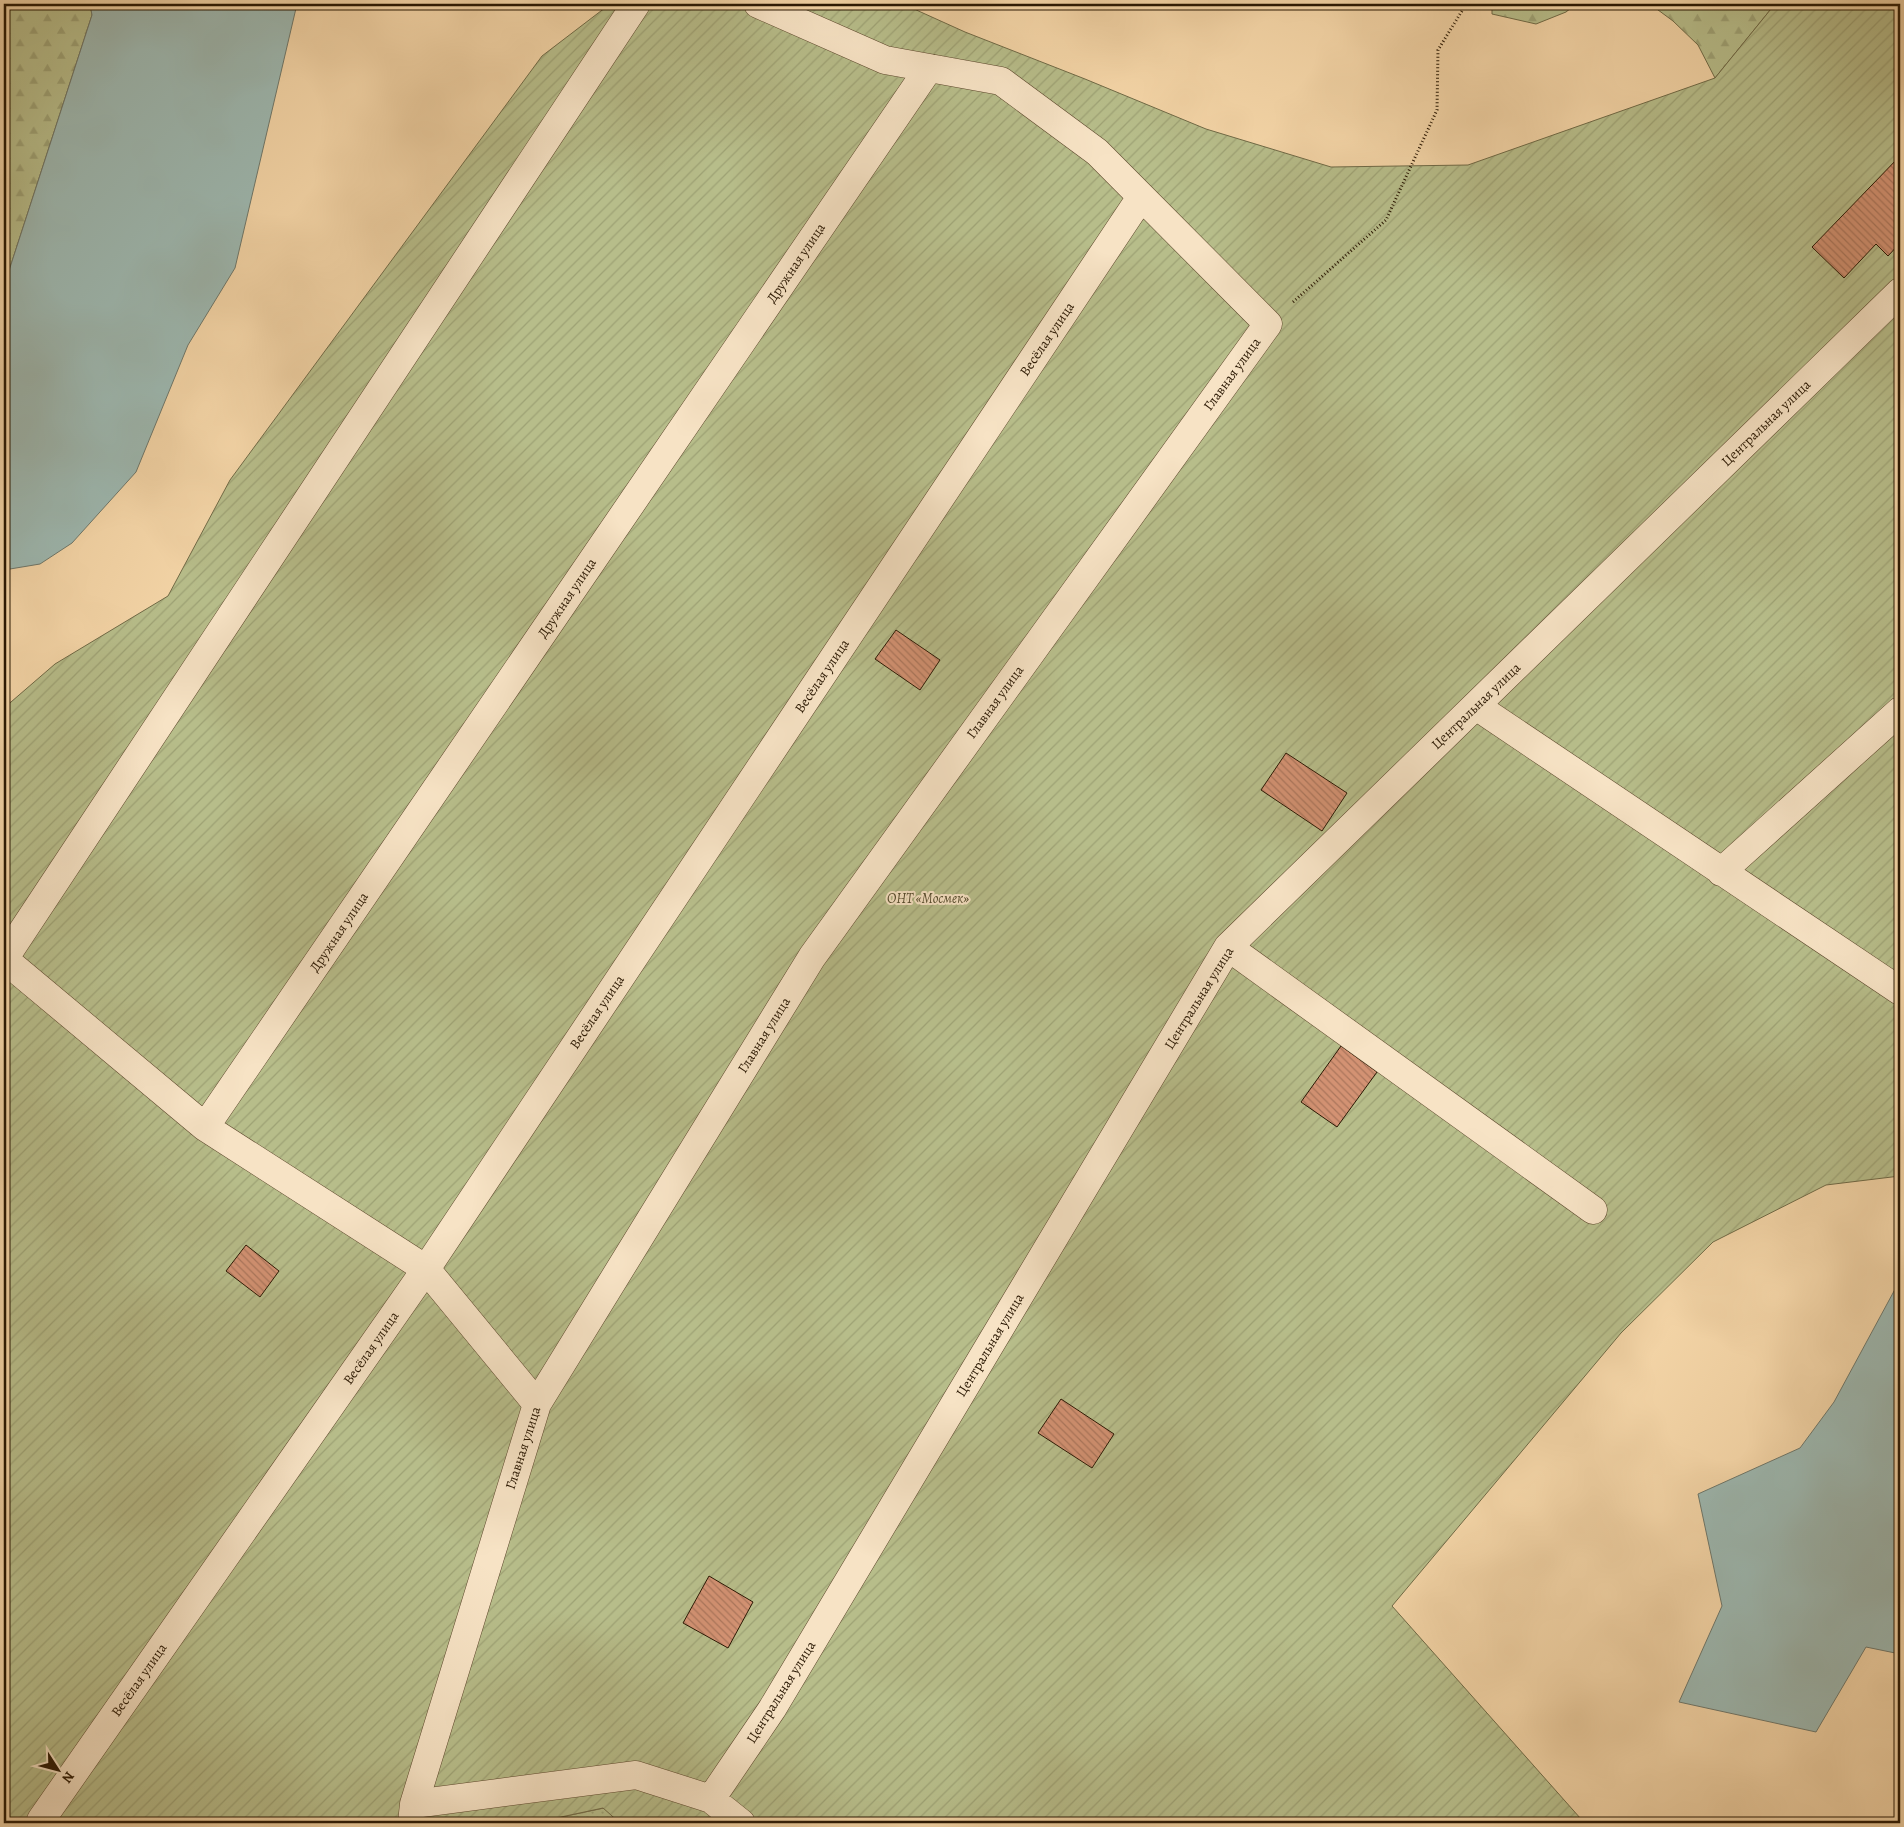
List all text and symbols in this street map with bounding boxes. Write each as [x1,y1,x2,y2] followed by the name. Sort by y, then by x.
[762,219,830,307] street label: Дружная улица
[1015,298,1079,380] street label: Весёлая улица
[1199,333,1265,414] street label: Главная улица
[1717,375,1815,471] street label: Центральная улица
[533,554,601,642] street label: Дружная улица
[790,635,854,717] street label: Весёлая улица
[1427,658,1525,754] street label: Центральная улица
[962,661,1028,742] street label: Главная улица
[305,888,373,976] street label: Дружная улица
[887,889,969,908] park label: ОНТ «Мосмек»
[1160,943,1238,1053] street label: Центральная улица
[565,971,629,1053] street label: Весёлая улица
[733,993,795,1077] street label: Главная улица
[952,1289,1029,1400] street label: Центральная улица
[339,1307,404,1388] street label: Весёлая улица
[501,1404,546,1492] street label: Главная улица
[742,1637,820,1747] street label: Центральная улица
[107,1639,172,1720] street label: Весёлая улица
[32,1744,82,1794] north arrow
[57,1768,79,1787] text: N

